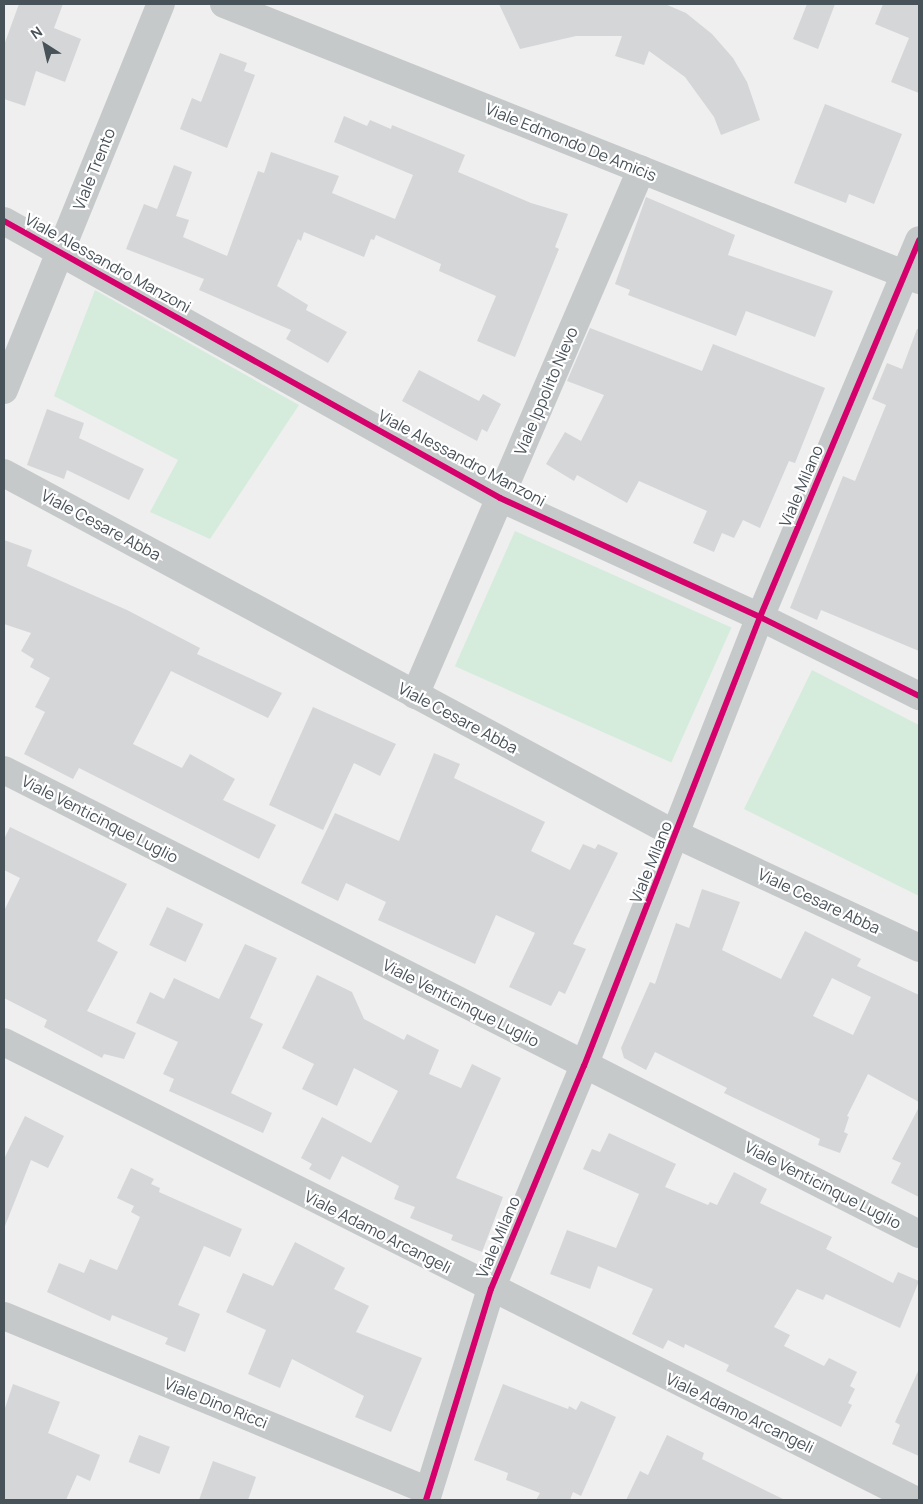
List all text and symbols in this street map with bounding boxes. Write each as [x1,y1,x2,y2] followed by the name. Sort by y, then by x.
[20,20,70,70] north arrow
[27,22,46,43] text: N
[483,99,659,185] street label: Viale Edmondo De Amicis
[69,125,119,213] street label: Viale Trento
[22,209,194,317] street label: Viale Alessandro Manzoni
[510,324,582,458] street label: Viale Ippolito Nievo
[375,406,549,510] street label: Viale Alessandro Manzoni
[775,442,827,530] street label: Viale Milano
[38,485,164,565] street label: Viale Cesare Abba
[395,678,521,758] street label: Viale Cesare Abba
[18,771,182,867] street label: Viale Venticinque Luglio
[626,818,676,906] street label: Viale Milano
[755,864,883,938] street label: Viale Cesare Abba
[379,955,543,1051] street label: Viale Venticinque Luglio
[741,1137,905,1233] street label: Viale Venticinque Luglio
[301,1187,455,1277] street label: Viale Adamo Arcangeli
[472,1193,524,1281] street label: Viale Milano
[663,1369,817,1457] street label: Viale Adamo Arcangeli
[162,1374,270,1432] street label: Viale Dino Ricci

